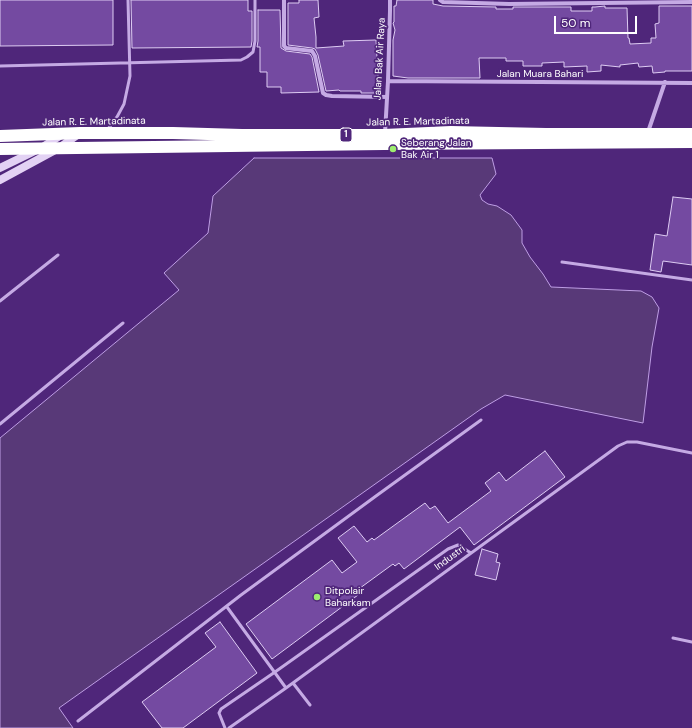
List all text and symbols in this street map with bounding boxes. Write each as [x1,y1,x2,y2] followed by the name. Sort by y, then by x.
[556,8,639,34] scale bar
[561,15,590,31] text: 50 m
[372,17,388,101] street label: Jalan Bak Air Raya
[497,68,583,80] street label: Jalan Muara Bahari
[42,115,146,129] street label: Jalan R. E. Martadinata
[366,115,470,129] street label: Jalan R. E. Martadinata
[340,128,352,142] road number: 1
[401,137,471,160] place label: Seberang Jalan Bak Air 1
[388,144,398,154] marker: Seberang Jalan Bak Air 1
[432,543,468,573] street label: Industri
[325,585,371,608] place label: Ditpolair Baharkam
[312,592,322,602] marker: Ditpolair Baharkam

